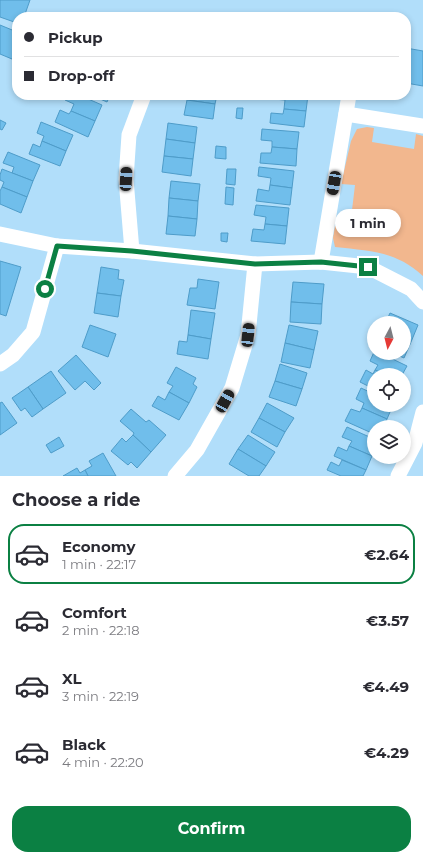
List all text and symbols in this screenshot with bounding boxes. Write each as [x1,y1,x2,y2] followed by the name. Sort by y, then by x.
[48,28,103,47] text: Pickup
[48,66,115,85] text: Drop-off
[119,167,133,191] car
[326,170,342,196] car
[335,209,401,237] callout: 1 min
[350,215,386,231] text: 1 min
[359,258,377,276] route end
[36,280,54,298] route start
[367,316,411,360] north arrow
[367,316,411,464] map controls
[241,322,255,348] car
[367,368,411,412] button: locate
[214,388,236,414] car
[367,420,411,464] button: layers
[12,489,140,511] text: Choose a ride
[14,536,50,572] icon: car
[62,537,135,556] text: Economy
[364,545,409,564] text: €2.64
[62,556,136,572] text: 1 min · 22:17
[14,602,50,638] icon: car
[62,603,127,622] text: Comfort
[366,611,409,630] text: €3.57
[62,622,139,638] text: 2 min · 22:18
[14,668,50,704] icon: car
[62,669,81,688] text: XL
[363,677,409,696] text: €4.49
[62,688,139,704] text: 3 min · 22:19
[14,734,50,770] icon: car
[62,735,106,754] text: Black
[364,743,409,762] text: €4.29
[62,754,144,770] text: 4 min · 22:20
[12,806,411,852] button: Confirm

